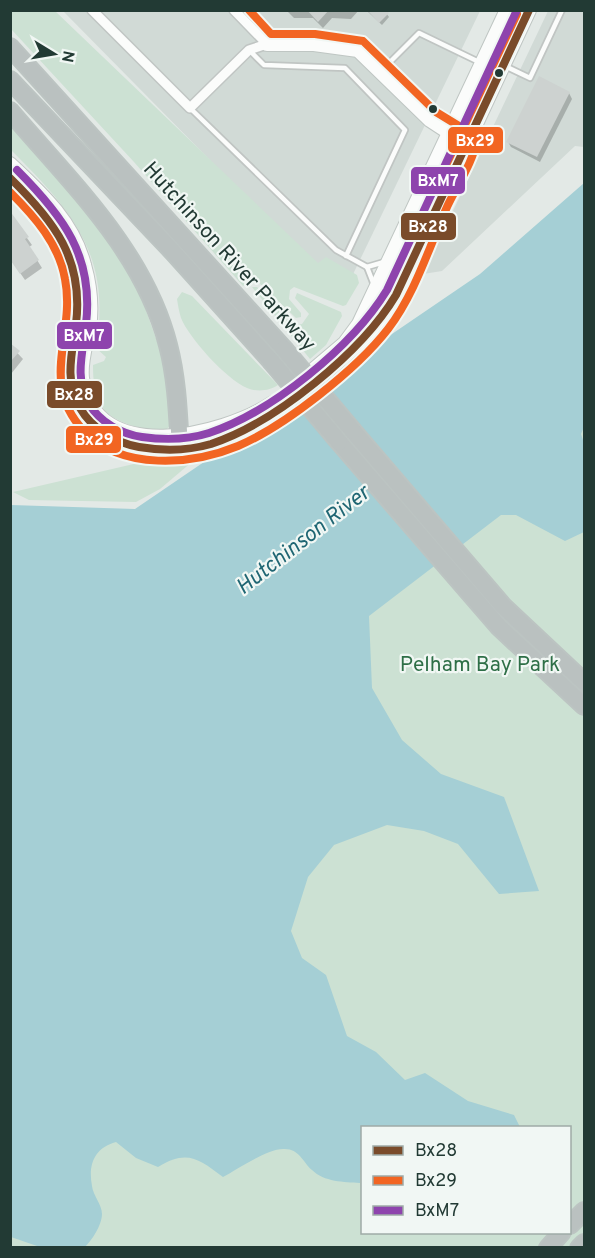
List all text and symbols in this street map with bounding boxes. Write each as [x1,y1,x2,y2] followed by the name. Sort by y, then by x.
[24,24,84,84] north arrow
[56,49,78,64] text: N
[493,67,505,79] unlabelled marker
[427,103,439,115] unlabelled marker
[447,126,504,154] line badge: Bx29
[455,132,495,152] text: Bx29
[136,156,321,358] street label: Hutchinson River Parkway
[410,166,466,195] line badge: BxM7
[417,172,459,192] text: BxM7
[400,212,457,241] line badge: Bx28
[408,218,448,238] text: Bx28
[56,321,113,350] line badge: BxM7
[63,327,105,347] text: BxM7
[46,380,103,409] line badge: Bx28
[54,386,94,406] text: Bx28
[65,425,122,454] line badge: Bx29
[74,431,114,451] text: Bx29
[231,479,377,602] water label: Hutchinson River
[400,652,560,679] park label: Pelham Bay Park
[361,1126,571,1234] legend
[415,1140,457,1163] text: Bx28
[415,1170,457,1193] text: Bx29
[415,1200,459,1223] text: BxM7

